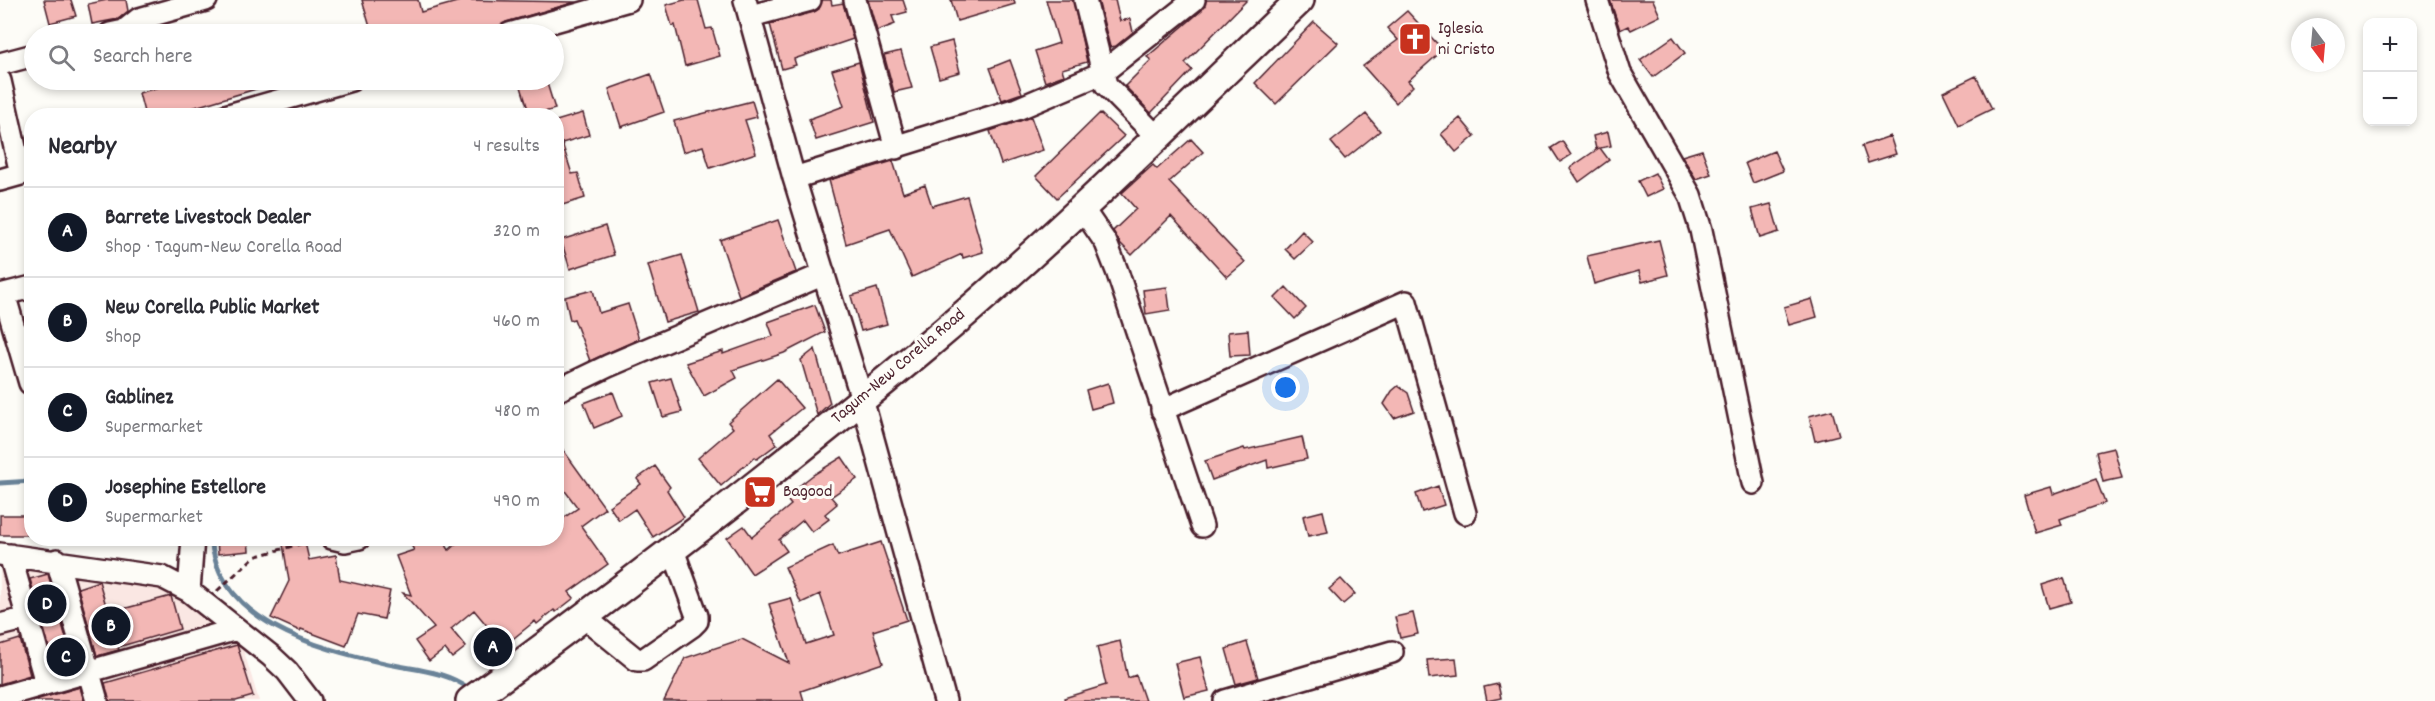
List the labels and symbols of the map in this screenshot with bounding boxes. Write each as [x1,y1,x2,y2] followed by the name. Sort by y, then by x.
[1438,17,1495,63] place label: Iglesia ni Cristo
[2291,18,2345,72] north arrow
[1397,21,1433,57] church icon: Iglesia ni Cristo
[826,303,972,431] street label: Tagum-New Corella Road
[1271,373,1300,402] your location
[742,474,778,510] supermarket icon: Bagood
[783,480,832,505] place label: Bagood
[28,582,66,626] pin: D
[92,604,130,648] pin: B
[474,624,512,670] pin: A
[46,634,86,680] pin: C

